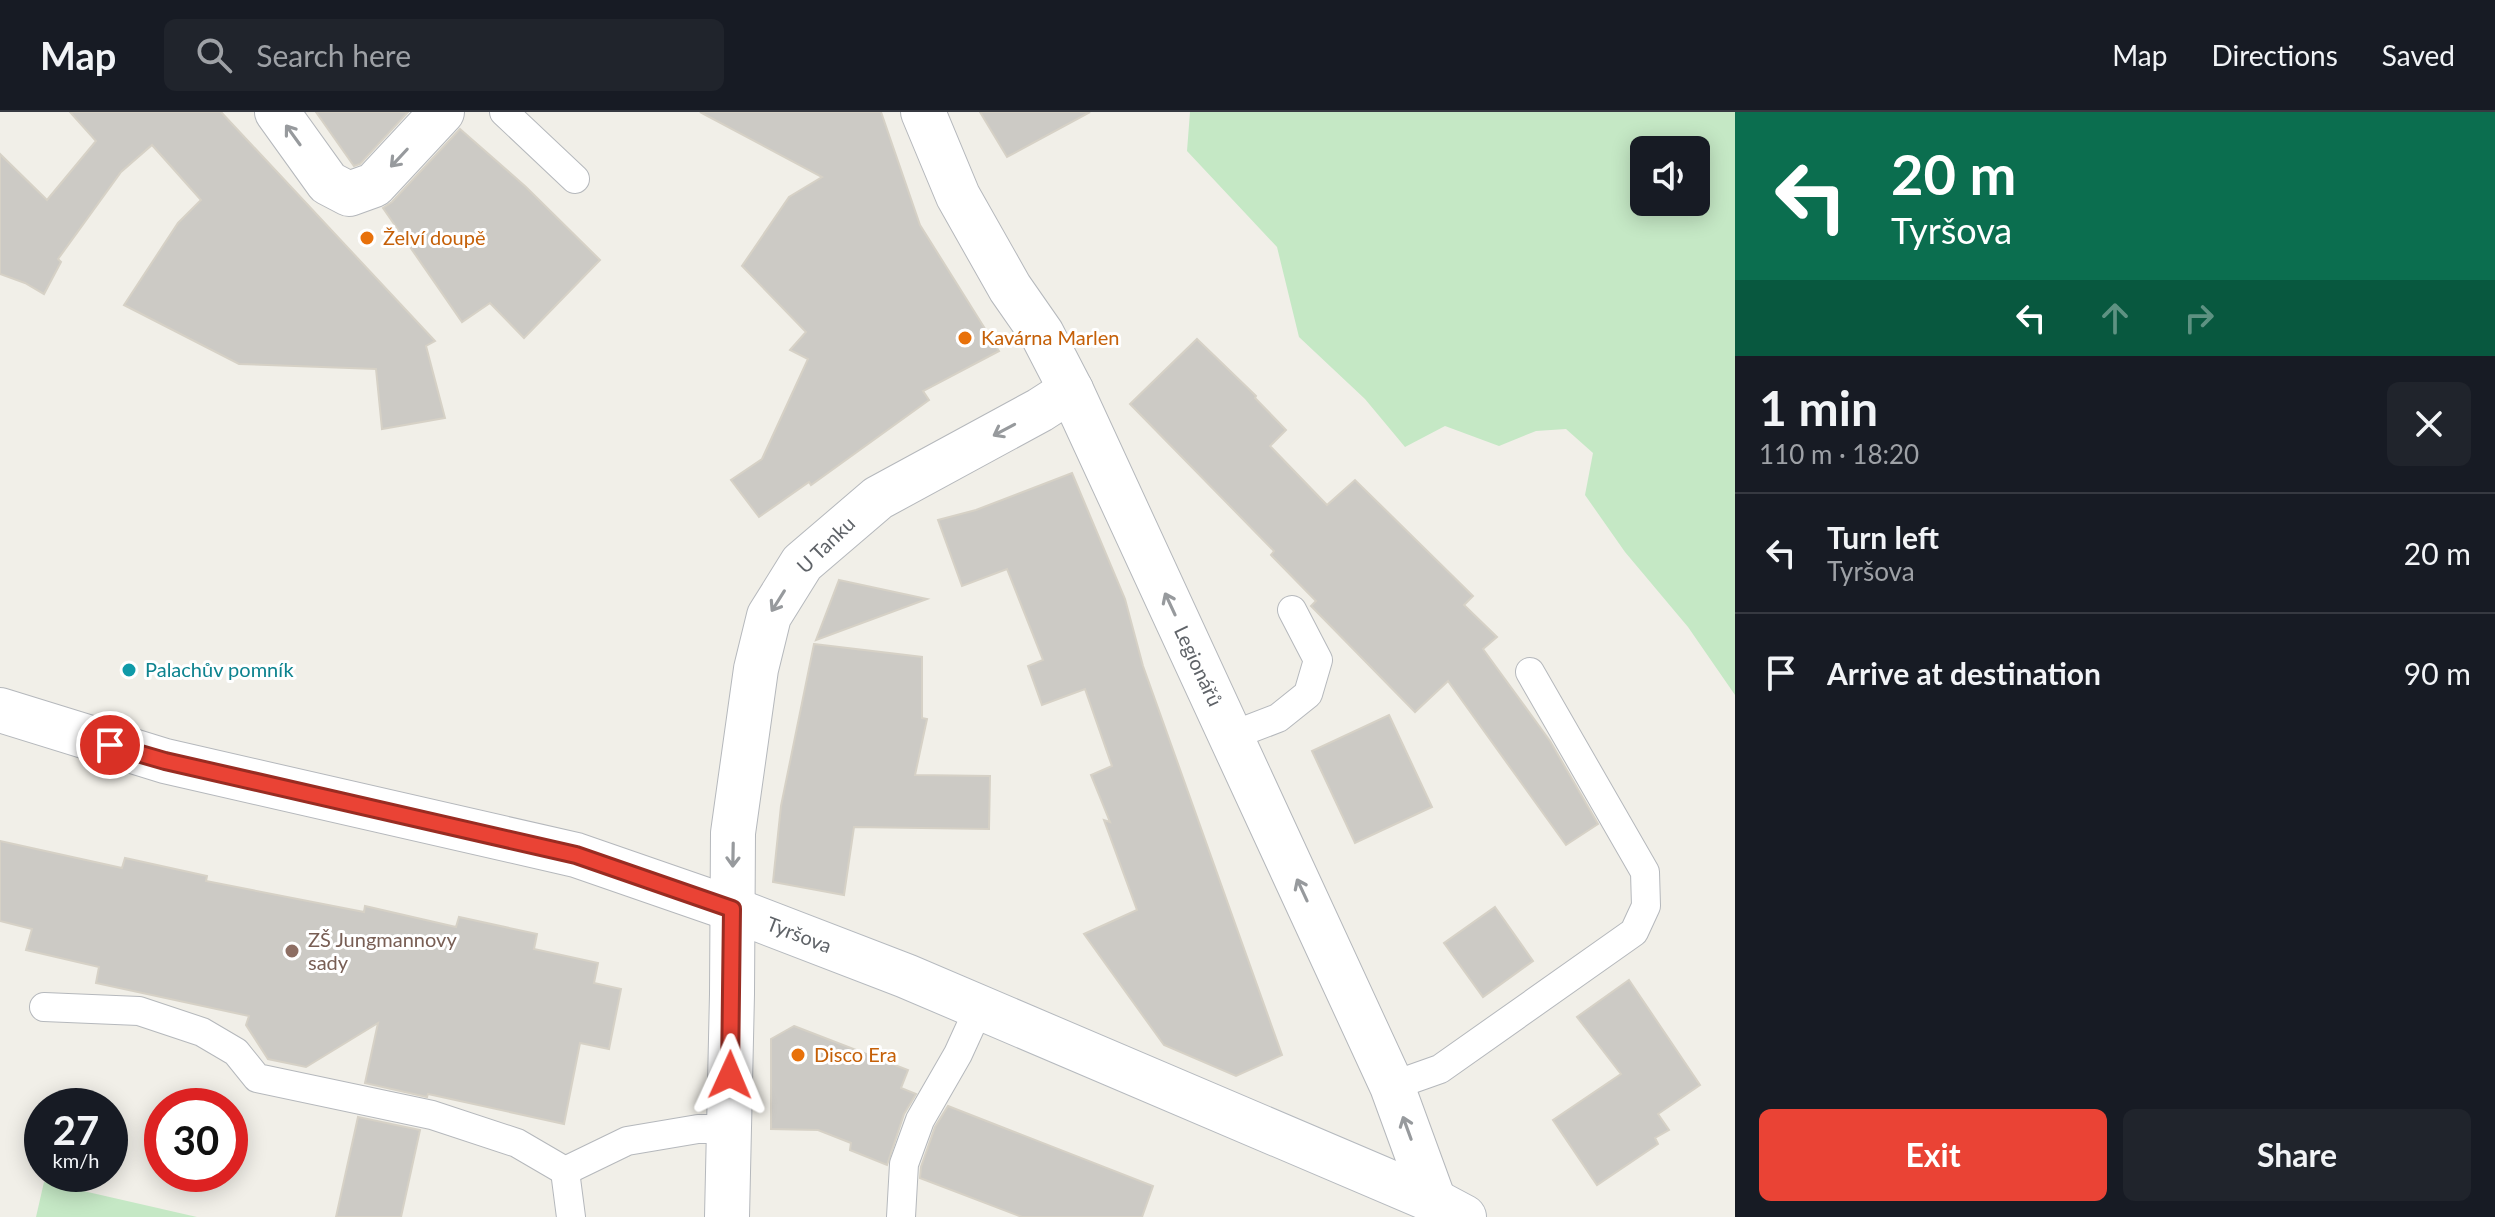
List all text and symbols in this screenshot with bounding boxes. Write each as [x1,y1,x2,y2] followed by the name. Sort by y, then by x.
[164,19,724,91] search box
[40,32,116,78] text: Map
[192,33,236,77] icon: search
[256,37,411,73] text: Search here
[2112,38,2167,72] text: Map
[2211,38,2338,72] text: Directions
[2382,38,2455,72] text: Saved
[285,124,301,146] one-way arrow
[1630,136,1710,216] map controls
[1630,136,1710,216] button: sound
[1891,140,2016,207] text: 20 m
[1759,144,1863,248] icon: left
[389,148,408,168] one-way arrow
[1891,208,2012,252] text: Tyršova
[383,225,486,249] place label: Želví doupě
[358,229,376,247] marker: Želví doupě
[2009,296,2053,340] icon: left
[2093,296,2137,340] icon: ahead
[2177,296,2221,340] icon: right
[981,325,1119,349] place label: Kavárna Marlen
[956,329,974,347] marker: Kavárna Marlen
[1759,379,1878,436] text: 1 min
[2387,382,2471,466] button: close
[993,422,1016,438] one-way arrow
[1759,438,1919,470] text: 110 m · 18:20
[791,511,859,578] street label: U Tanku
[1827,519,1939,555] text: Turn left
[1759,531,1803,575] icon: left
[2404,535,2471,571] text: 20 m
[1827,555,1915,587] text: Tyršova
[770,589,786,612] one-way arrow
[1161,592,1176,616] one-way arrow
[1170,621,1228,710] street label: Legionářů
[1759,651,1803,695] icon: arrive
[1827,655,2101,691] text: Arrive at destination
[2404,655,2471,691] text: 90 m
[145,657,294,681] place label: Palachův pomník
[120,661,138,679] marker: Palachův pomník
[76,711,144,779] pin
[88,723,132,767] icon: arrive
[725,841,740,868] one-way arrow
[1294,879,1309,903] one-way arrow
[764,911,835,957] street label: Tyršova
[308,927,457,974] place label: ZŠ Jungmannovy sady
[283,942,301,960] marker: ZŠ Jungmannovy sady
[688,1033,772,1117] position arrow
[814,1042,897,1066] place label: Disco Era
[789,1046,807,1064] marker: Disco Era
[144,1088,248,1192] speed limit sign: 30
[53,1106,99,1154] text: 27
[1759,1109,2107,1201] button: Exit
[2123,1109,2471,1201] button: Share
[1399,1116,1414,1141] one-way arrow
[53,1148,99,1172] text: km/h

